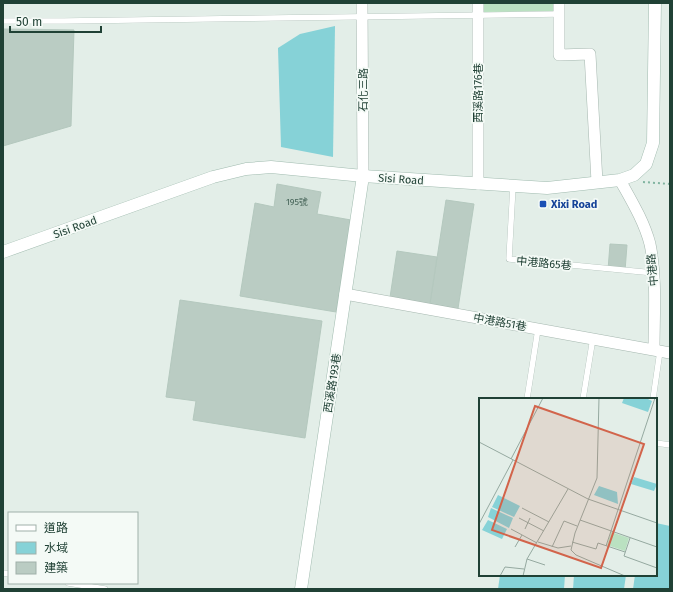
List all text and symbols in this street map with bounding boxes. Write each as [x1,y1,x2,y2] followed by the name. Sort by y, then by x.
[10,8,101,34] scale bar
[16,15,42,29] text: 50 m
[472,63,485,123] street label: 西溪路176巷
[357,68,370,112] street label: 石化三路
[378,171,424,188] street label: Sisi Road
[286,197,308,207] house number: 195號
[550,198,597,211] place label: Xixi Road
[538,199,548,209] marker: Xixi Road
[52,214,99,241] street label: Sisi Road
[645,253,660,287] street label: 中港路
[516,255,572,272] street label: 中港路65巷
[472,311,527,334] street label: 中港路51巷
[321,353,344,414] street label: 西溪路193巷
[479,398,657,576] inset map
[8,512,138,584] legend
[44,521,68,535] text: 道路
[44,541,68,555] text: 水域
[44,561,68,575] text: 建築

